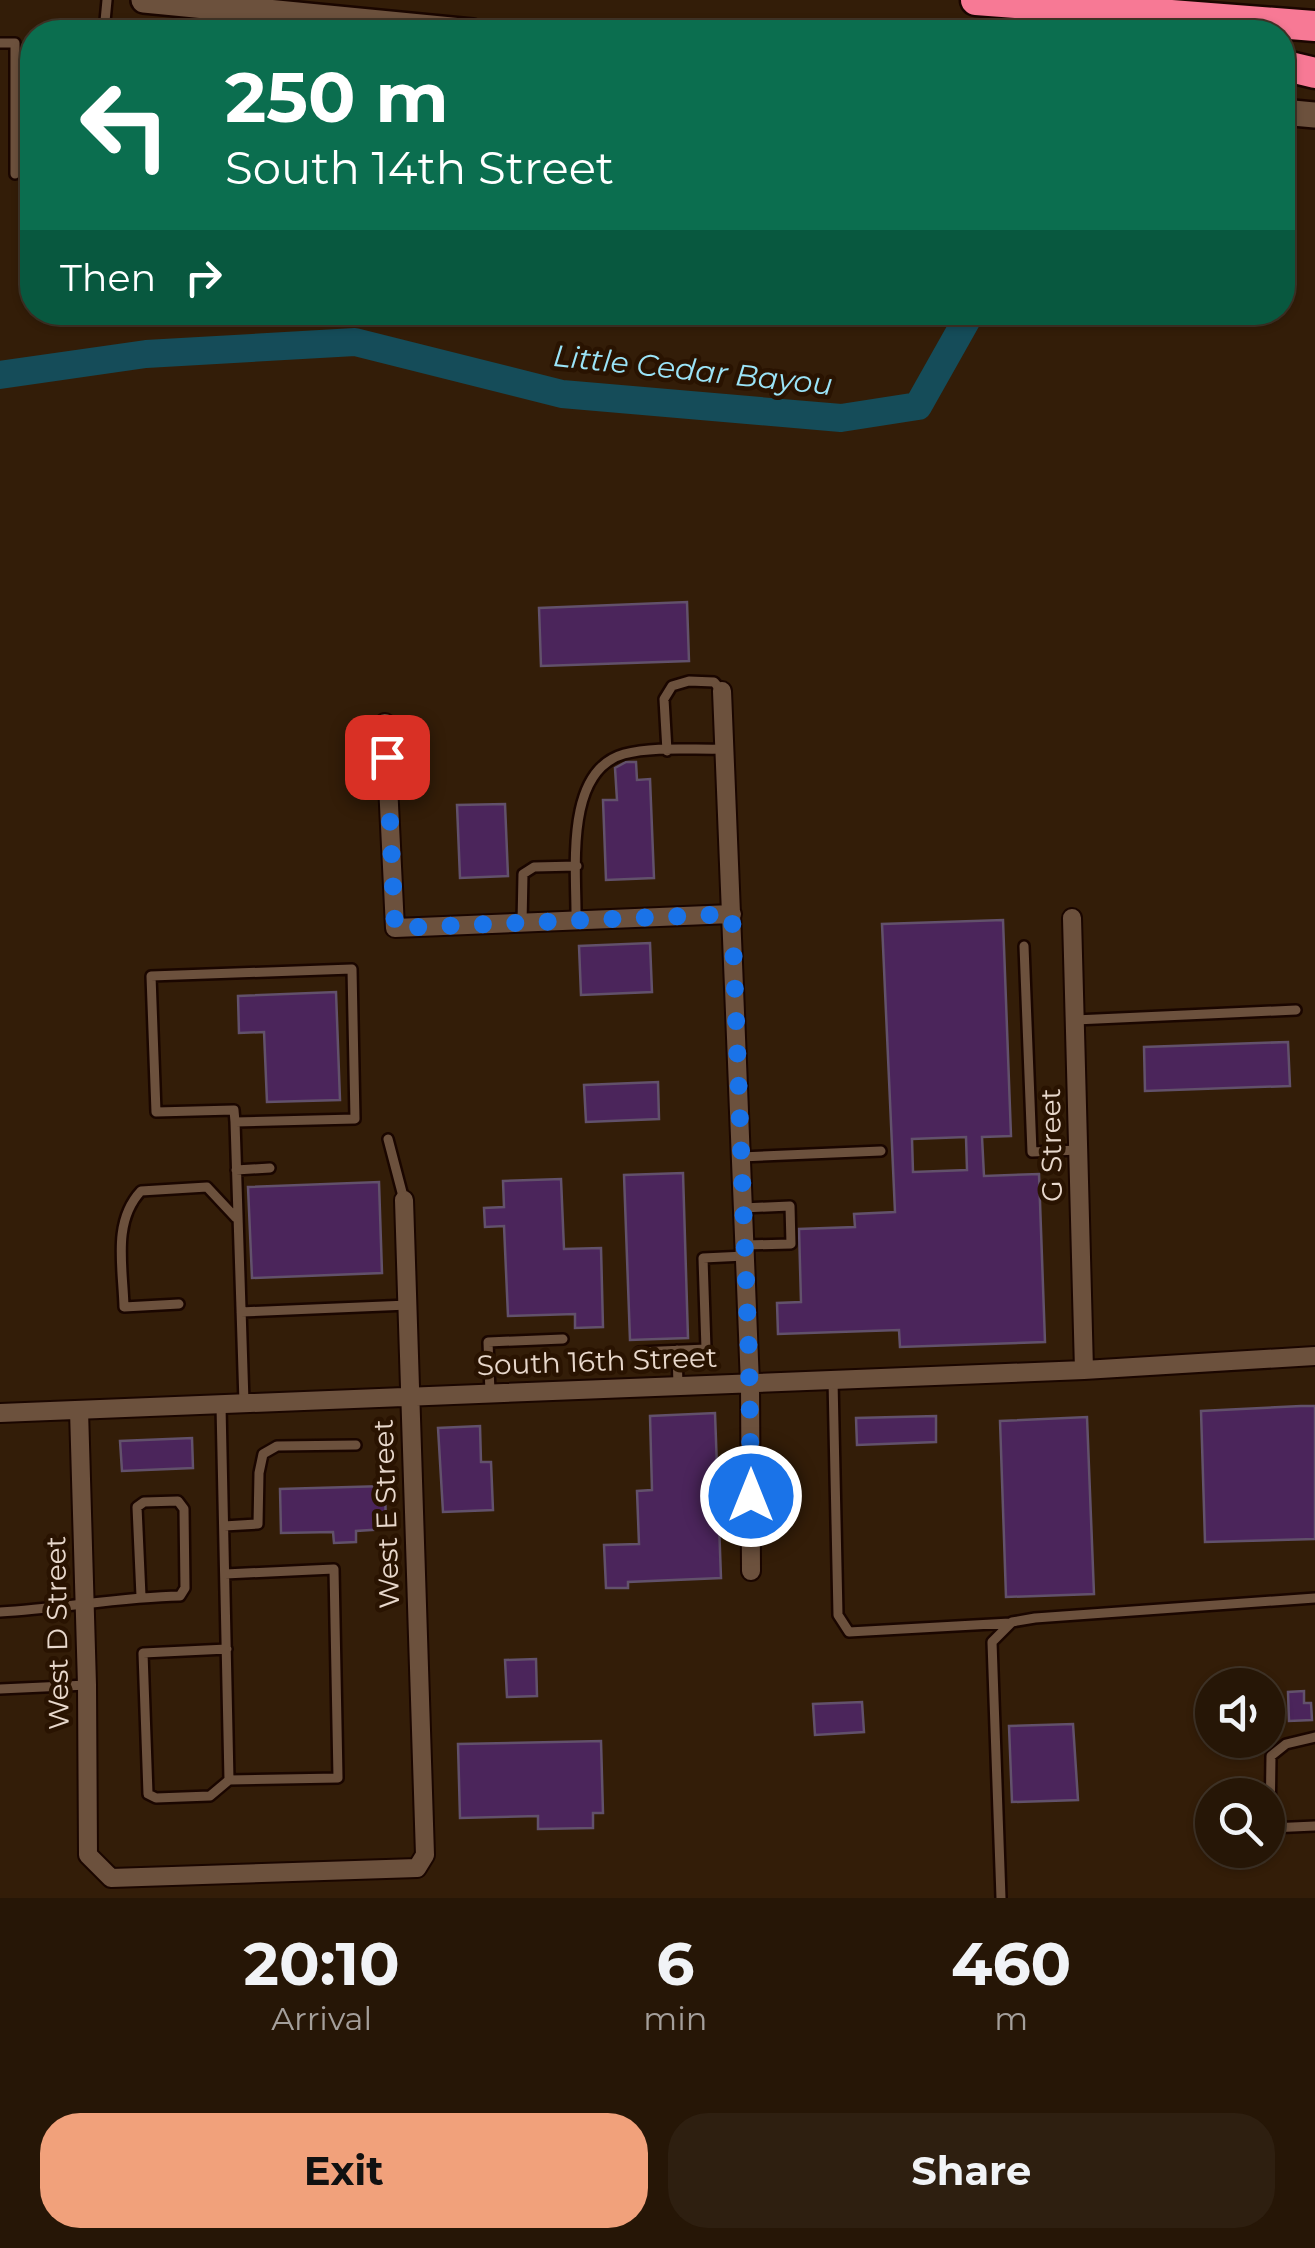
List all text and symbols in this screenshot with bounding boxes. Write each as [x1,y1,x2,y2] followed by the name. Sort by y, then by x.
[225,54,449,140] text: 250 m
[60,60,190,190] icon: left
[225,140,614,195] text: South 14th Street
[176,250,231,305] icon: right
[60,254,156,301] text: Then
[551,337,835,403] water label: Little Cedar Bayou
[345,715,430,800] pin
[360,730,415,785] icon: arrive
[1033,1088,1069,1202] street label: G Street
[476,1340,718,1382] street label: South 16th Street
[366,1419,406,1609] street label: West E Street
[699,1444,803,1548] position arrow
[38,1536,76,1730] street label: West D Street
[1195,1668,1285,1868] map controls
[1195,1668,1285,1758] button: sound
[1195,1778,1285,1868] button: search
[244,1927,400,2000] text: 20:10
[656,1927,695,2000] text: 6
[951,1927,1071,2000] text: 460
[271,1999,372,2038] text: Arrival
[643,1999,707,2038] text: min
[994,1999,1028,2038] text: m
[40,2113,648,2228] button: Exit
[668,2113,1275,2228] button: Share

